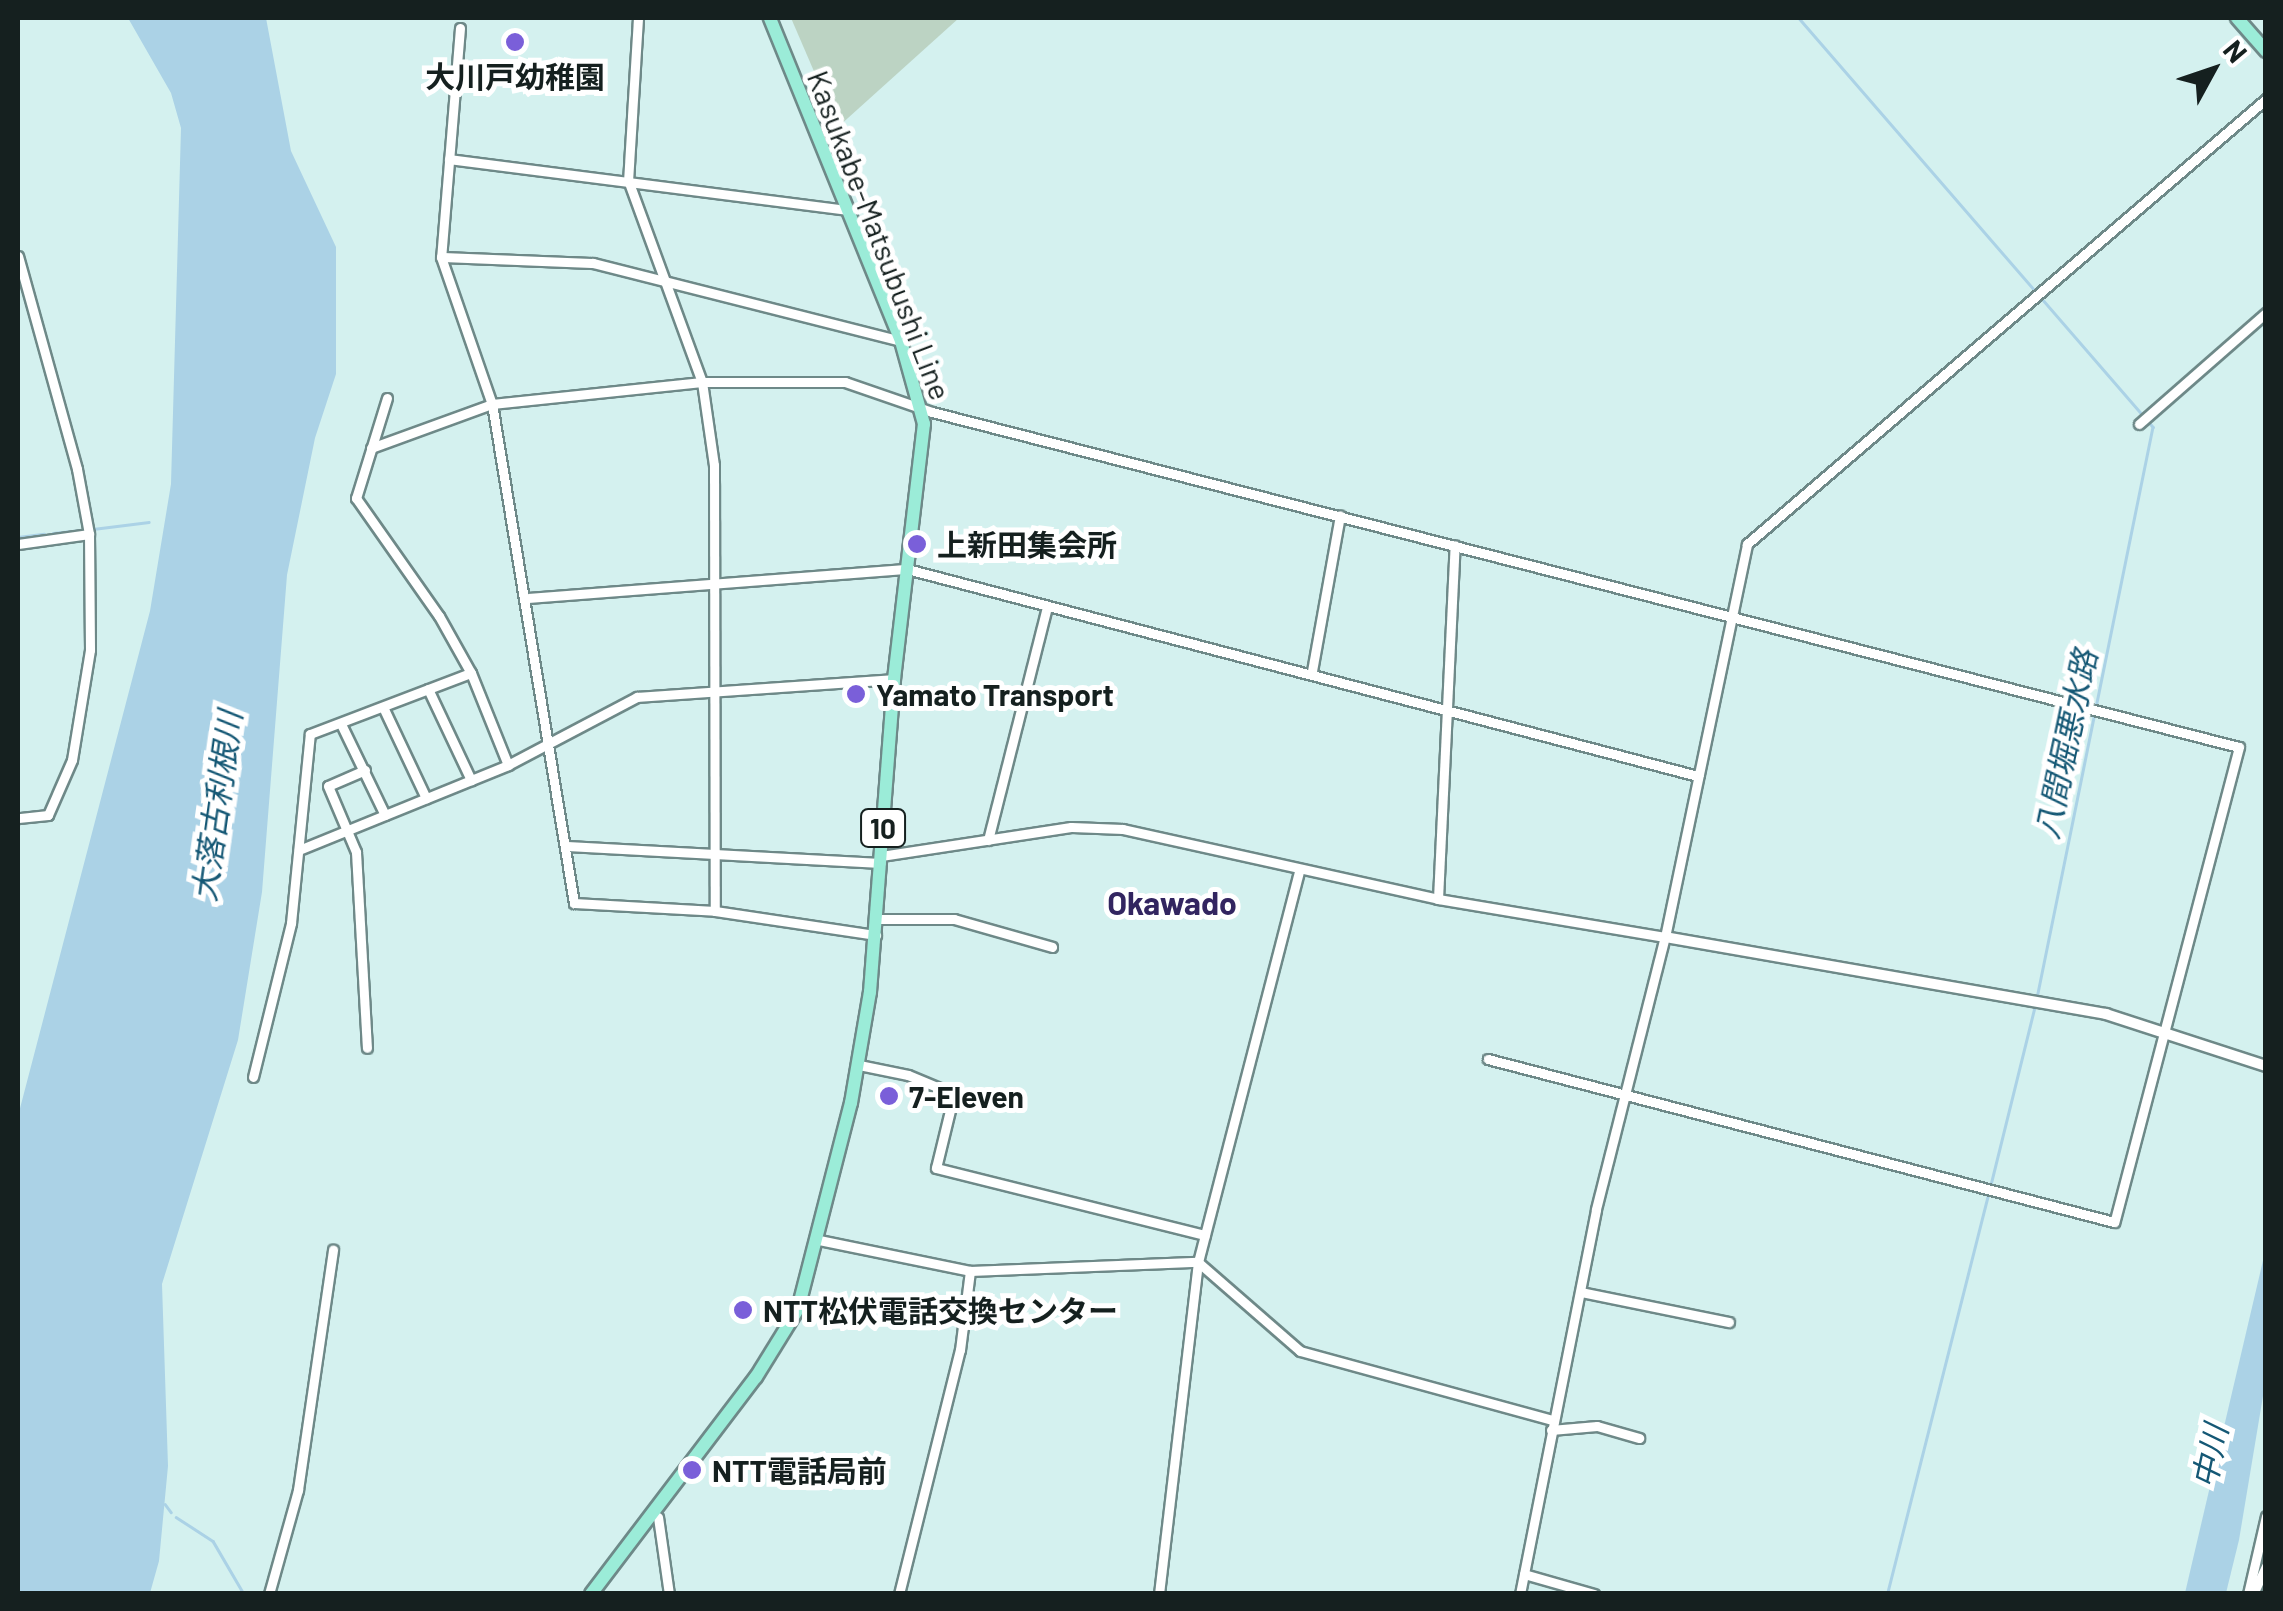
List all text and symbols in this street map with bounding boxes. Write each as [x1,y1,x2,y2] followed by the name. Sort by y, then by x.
[2163,20,2263,120] north arrow
[504,31,526,53] marker: 大川戸幼稚園
[2217,33,2255,69] text: N
[425,58,605,94] place label: 大川戸幼稚園
[801,65,959,405] street label: Kasukabe-Matsubushi Line
[937,526,1117,562] place label: 上新田集会所
[906,533,928,555] marker: 上新田集会所
[2026,646,2104,842] water label: 八間堀悪水路
[876,676,1114,712] place label: Yamato Transport
[845,683,867,705] marker: Yamato Transport
[184,708,248,904] water label: 大落古利根川
[858,805,908,851] road number: 10
[1107,883,1237,921] district label: Okawado
[909,1078,1024,1114] place label: 7-Eleven
[878,1085,900,1107] marker: 7-Eleven
[763,1292,1118,1328] place label: NTT松伏電話交換センター
[732,1299,754,1321] marker: NTT松伏電話交換センター
[2184,1421,2234,1491] water label: 中川
[712,1452,887,1488] place label: NTT電話局前
[681,1459,703,1481] marker: NTT電話局前

